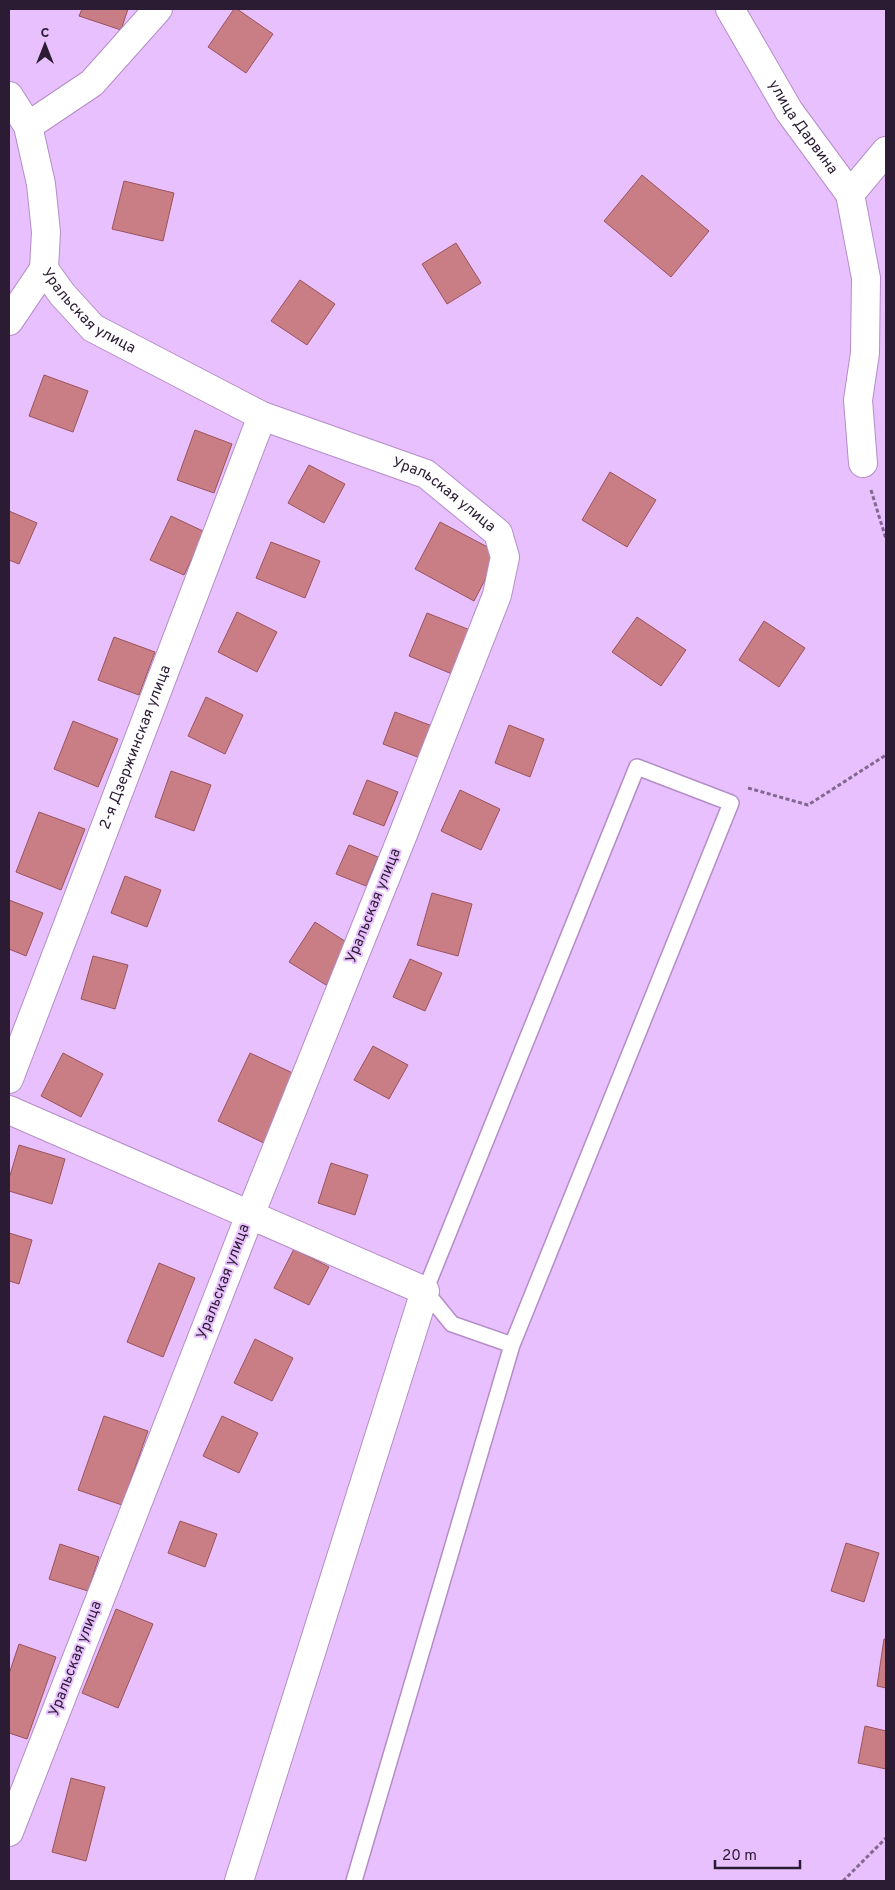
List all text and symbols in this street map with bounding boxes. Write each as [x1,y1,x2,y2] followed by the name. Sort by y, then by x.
[20,20,70,70] north arrow
[41,25,50,42] text: С
[764,77,842,178] street label: улица Дарвина
[37,264,139,358] street label: Уральская улица
[390,453,499,537] street label: Уральская улица
[96,663,176,832] street label: 2-я Дзержинская улица
[342,846,406,966] street label: Уральская улица
[193,1222,255,1342] street label: Уральская улица
[45,1599,107,1719] street label: Уральская улица
[715,1838,800,1870] scale bar
[722,1847,757,1866] text: 20 m

